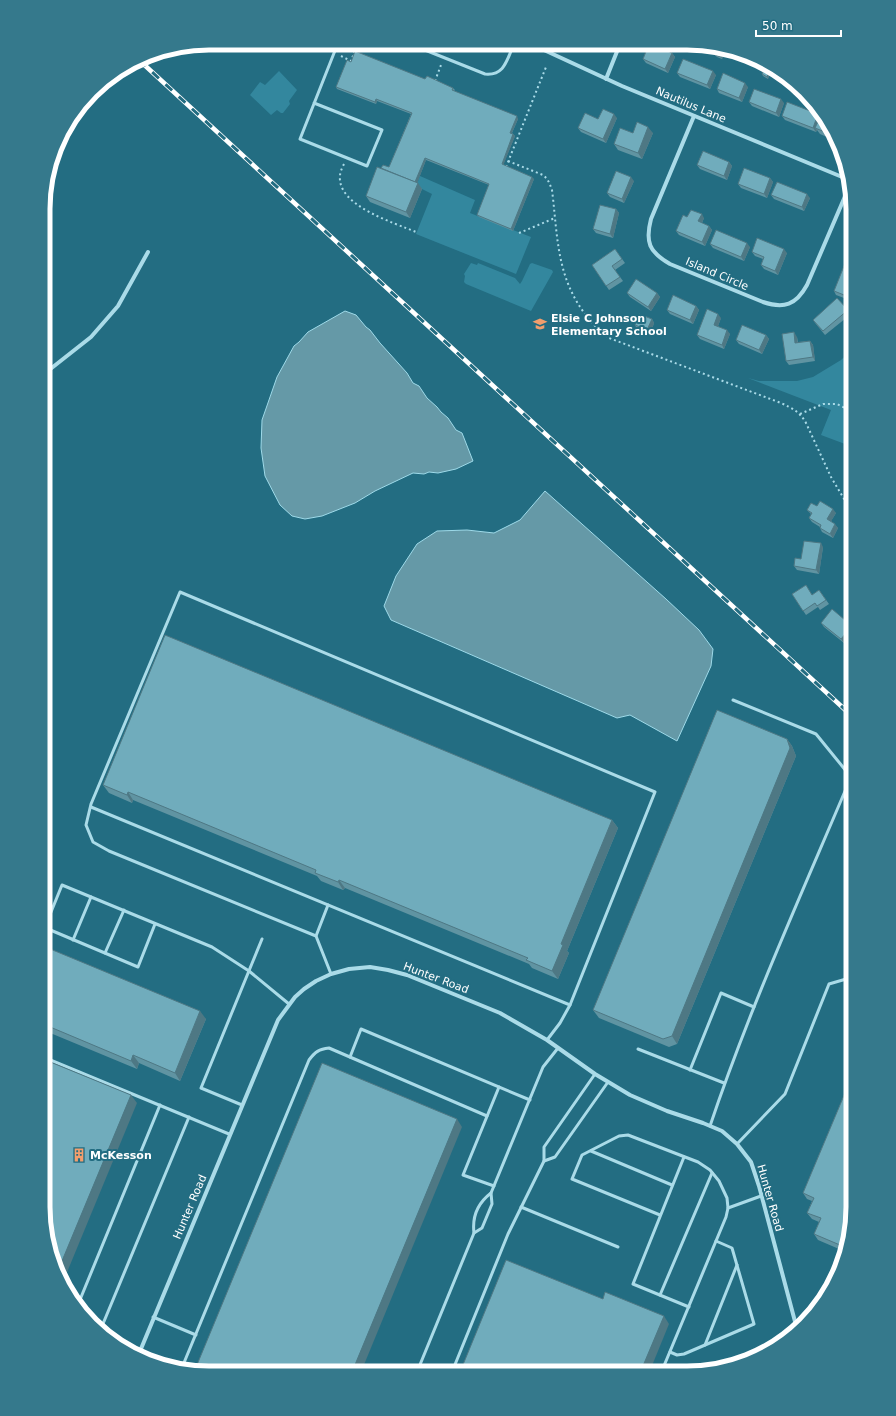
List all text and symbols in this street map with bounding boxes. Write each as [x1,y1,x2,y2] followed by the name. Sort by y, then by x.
[756,12,841,38] scale bar
[762,19,793,33] text: 50 m
[654,84,728,126] street label: Nautilus Lane
[684,255,751,293] street label: Island Circle
[551,312,667,338] place label: Elsie C Johnson Elementary School
[532,316,548,332] school or university icon: Elsie C Johnson Elementary School
[401,960,471,996] street label: Hunter Road
[71,1147,87,1163] building icon: McKesson
[90,1149,152,1162] place label: McKesson
[754,1163,786,1233] street label: Hunter Road
[171,1173,209,1241] street label: Hunter Road

